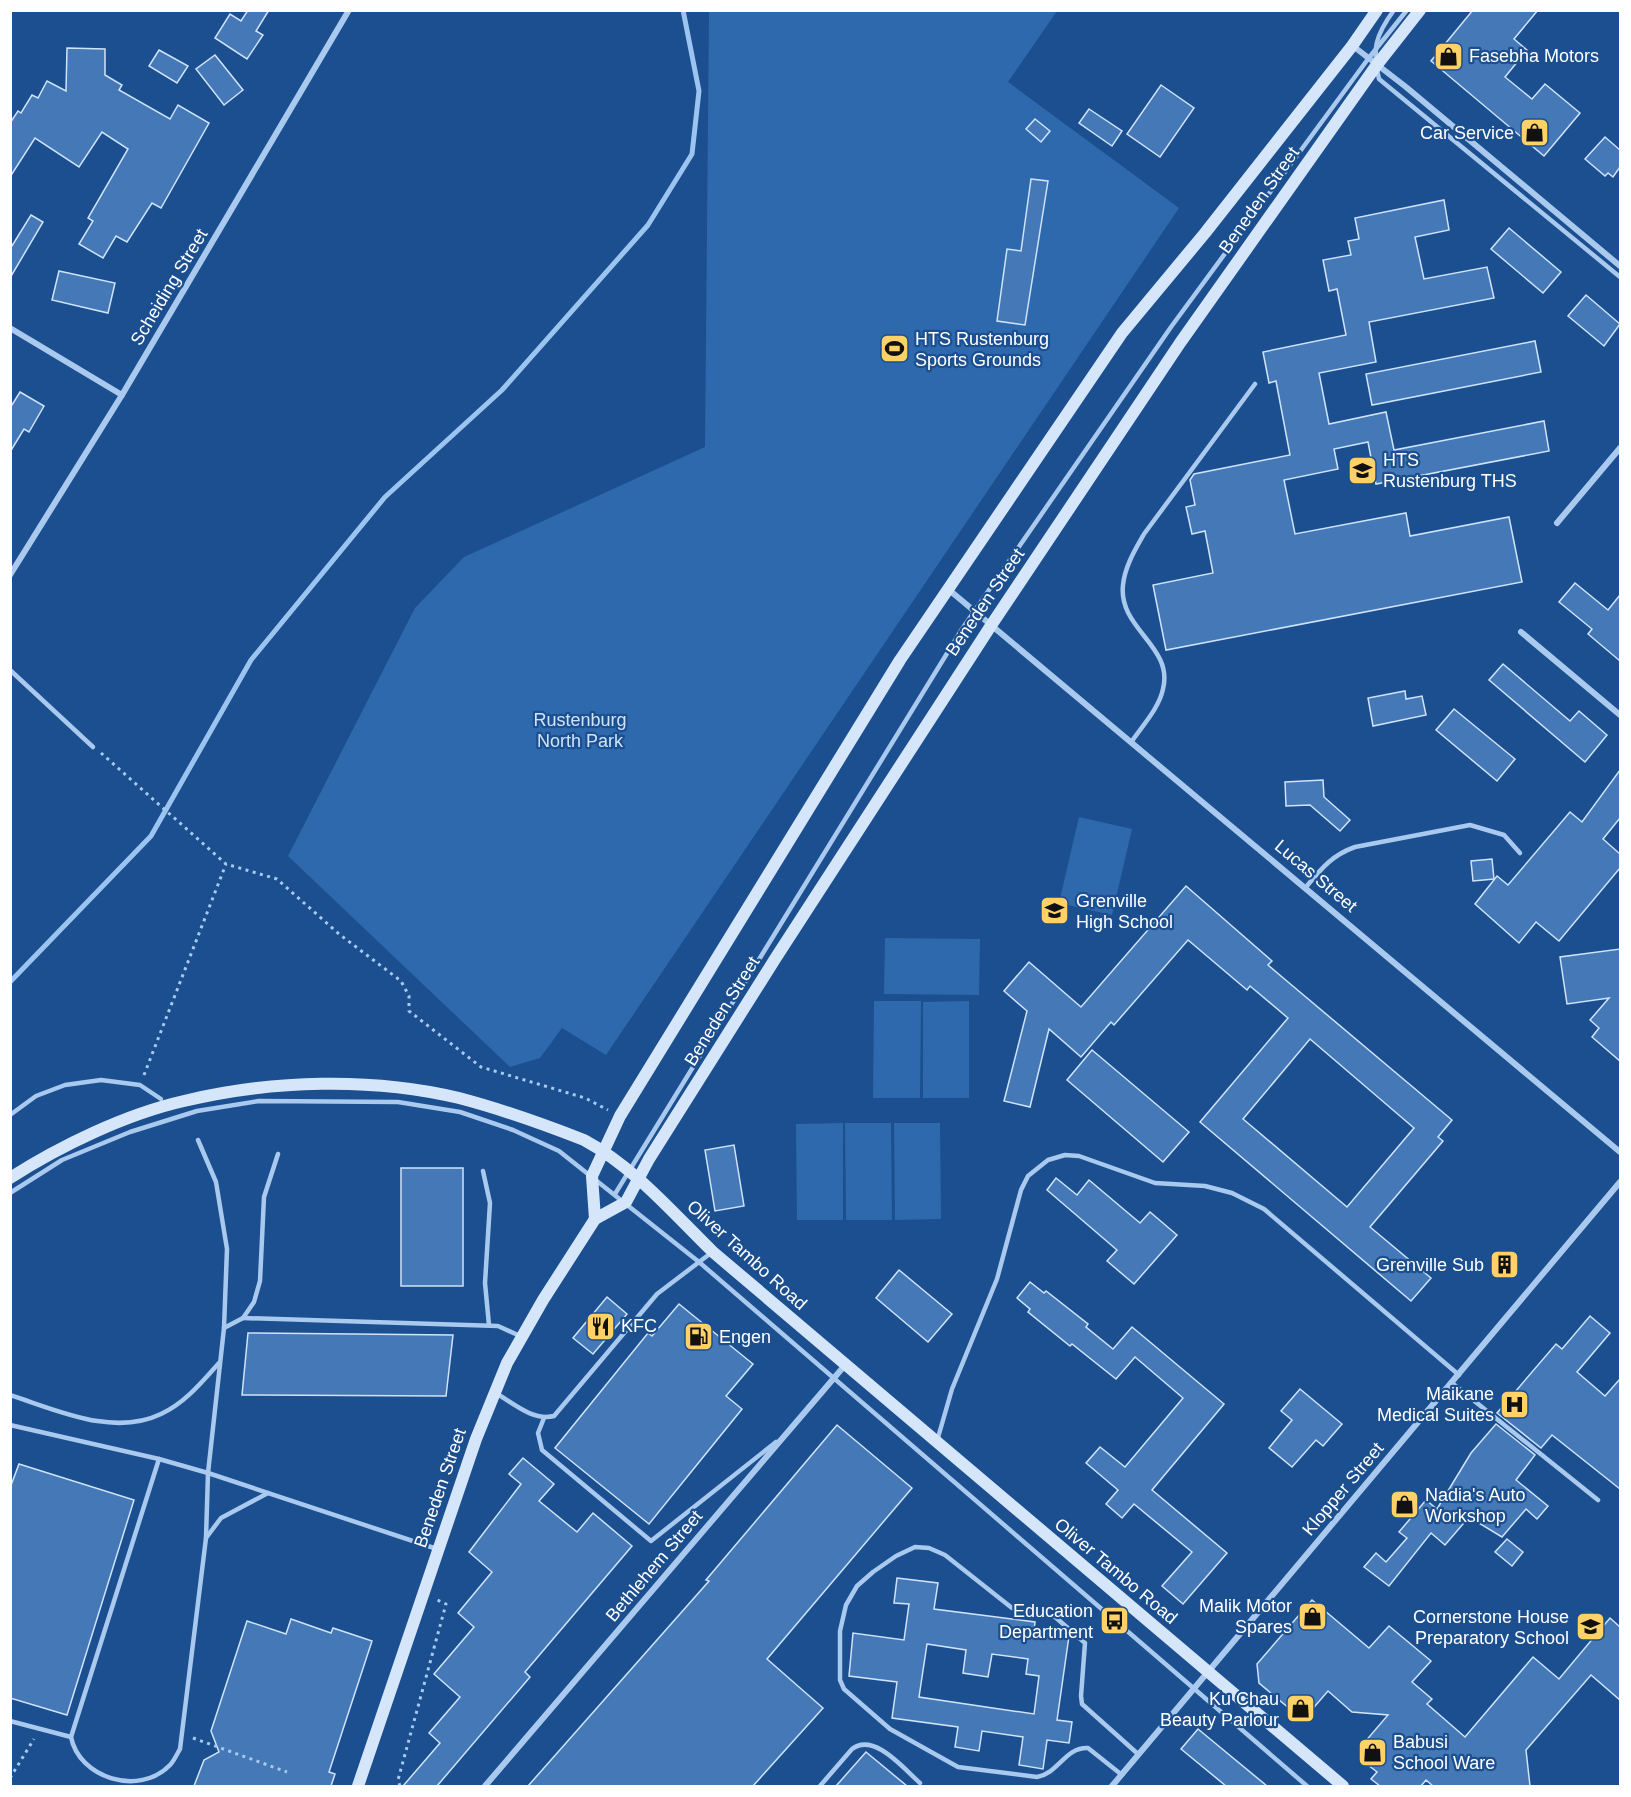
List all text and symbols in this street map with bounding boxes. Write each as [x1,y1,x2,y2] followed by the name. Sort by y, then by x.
[1432,40,1464,72] shop icon: Fasebha Motors
[1469,46,1599,66] place label: Fasebha Motors
[1519,117,1551,149] shop icon: Car Service
[1420,123,1514,143] place label: Car Service
[1215,143,1303,257] street label: Beneden Street
[126,225,212,349] street label: Scheiding Street
[915,329,1049,370] place label: HTS Rustenburg Sports Grounds
[878,333,910,365] sports icon: HTS Rustenburg Sports Grounds
[1383,450,1517,491] place label: HTS Rustenburg THS
[1346,454,1378,486] school or university icon: HTS Rustenburg THS
[942,545,1028,659] street label: Beneden Street
[533,710,627,751] park label: Rustenburg North Park
[1271,836,1361,916] street label: Lucas Street
[1076,891,1173,932] place label: Grenville High School
[1039,895,1071,927] school or university icon: Grenville High School
[680,953,764,1069] street label: Beneden Street
[683,1196,811,1314] street label: Oliver Tambo Road
[1489,1249,1521,1281] building icon: Grenville Sub
[1376,1255,1484,1275] place label: Grenville Sub
[584,1310,616,1342] restaurant icon: KFC
[621,1316,657,1336] place label: KFC
[682,1321,714,1353] fuel station icon: Engen
[719,1327,771,1347] place label: Engen
[1377,1384,1494,1425] place label: Maikane Medical Suites
[1499,1388,1531,1420] hospital icon: Maikane Medical Suites
[410,1426,470,1550] street label: Beneden Street
[1298,1438,1388,1540] street label: Klopper Street
[1425,1485,1526,1526] place label: Nadia's Auto Workshop
[1388,1489,1420,1521] shop icon: Nadia's Auto Workshop
[602,1506,706,1626] street label: Bethlehem Street
[1051,1514,1181,1628] street label: Oliver Tambo Road
[1199,1596,1292,1637] place label: Malik Motor Spares
[1297,1600,1329,1632] shop icon: Malik Motor Spares
[999,1601,1093,1642] place label: Education Department
[1098,1605,1130,1637] bus stop icon: Education Department
[1413,1607,1569,1648] place label: Cornerstone House Preparatory School
[1574,1611,1606,1643] school or university icon: Cornerstone House Preparatory School
[1160,1689,1279,1730] place label: Ku Chau Beauty Parlour
[1284,1693,1316,1725] shop icon: Ku Chau Beauty Parlour
[1393,1732,1495,1773] place label: Babusi School Ware
[1356,1736,1388,1768] shop icon: Babusi School Ware

